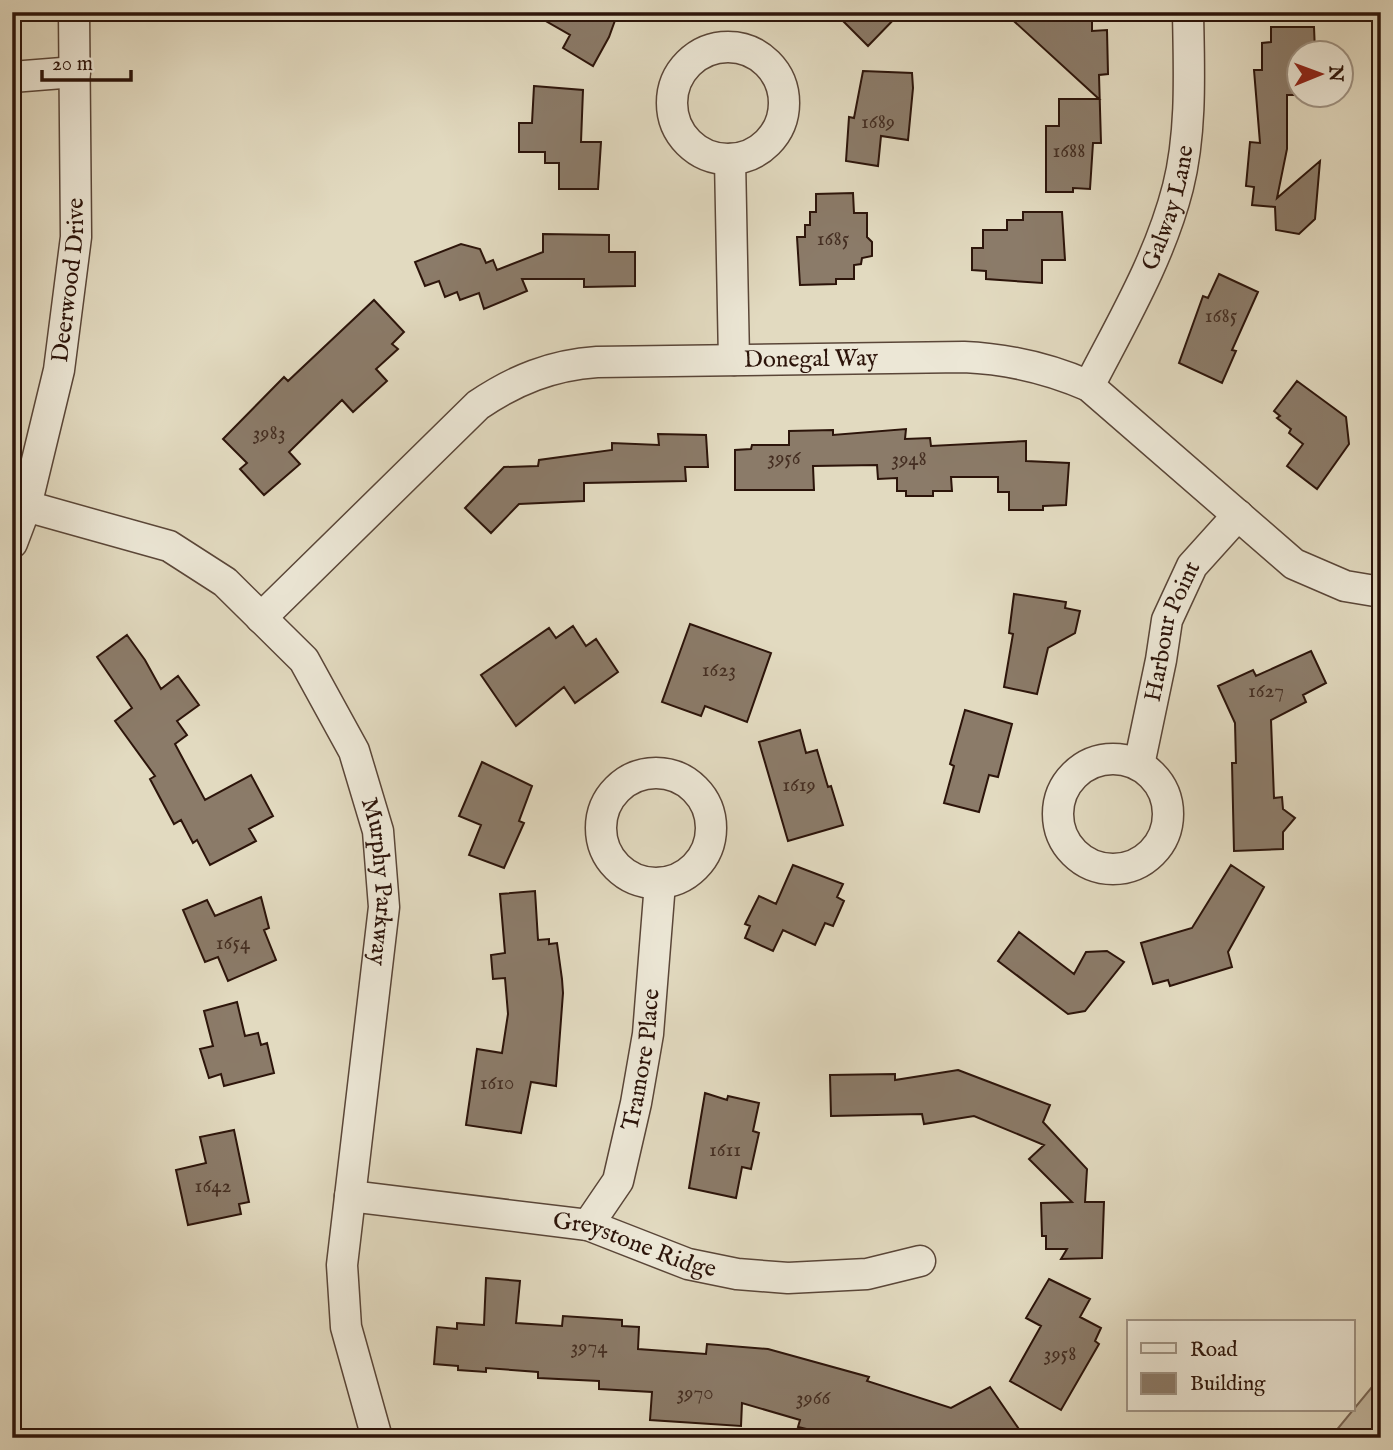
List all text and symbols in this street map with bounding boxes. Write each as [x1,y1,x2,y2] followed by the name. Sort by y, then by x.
[42,38,131,82] scale bar
[1284,38,1354,108] north arrow
[52,51,93,78] text: 20 m
[1323,64,1347,83] text: N
[861,109,895,136] house number: 1689
[1052,138,1086,165] house number: 1688
[1134,143,1201,275] street label: Galway Lane
[45,198,92,364] street label: Deerwood Drive
[817,226,850,253] house number: 1685
[1205,303,1238,330] house number: 1685
[743,343,878,376] street label: Donegal Way
[252,420,286,447] house number: 3983
[767,445,802,472] house number: 3956
[891,446,927,473] house number: 3948
[1137,556,1208,704] street label: Harbour Point
[702,657,736,684] house number: 1623
[1248,678,1284,705] house number: 1627
[782,772,816,799] house number: 1619
[353,794,399,968] street label: Murphy Parkway
[216,930,251,957] house number: 1654
[615,988,667,1134] street label: Tramore Place
[480,1070,514,1097] house number: 1610
[709,1137,741,1164] house number: 1611
[195,1173,232,1200] house number: 1642
[551,1205,719,1285] street label: Greystone Ridge
[1127,1320,1354,1412] legend
[570,1334,608,1361] house number: 3974
[1190,1337,1238,1364] text: Road
[1044,1341,1076,1368] house number: 3958
[1190,1371,1266,1398] text: Building
[676,1380,714,1407] house number: 3970
[796,1385,832,1412] house number: 3966

